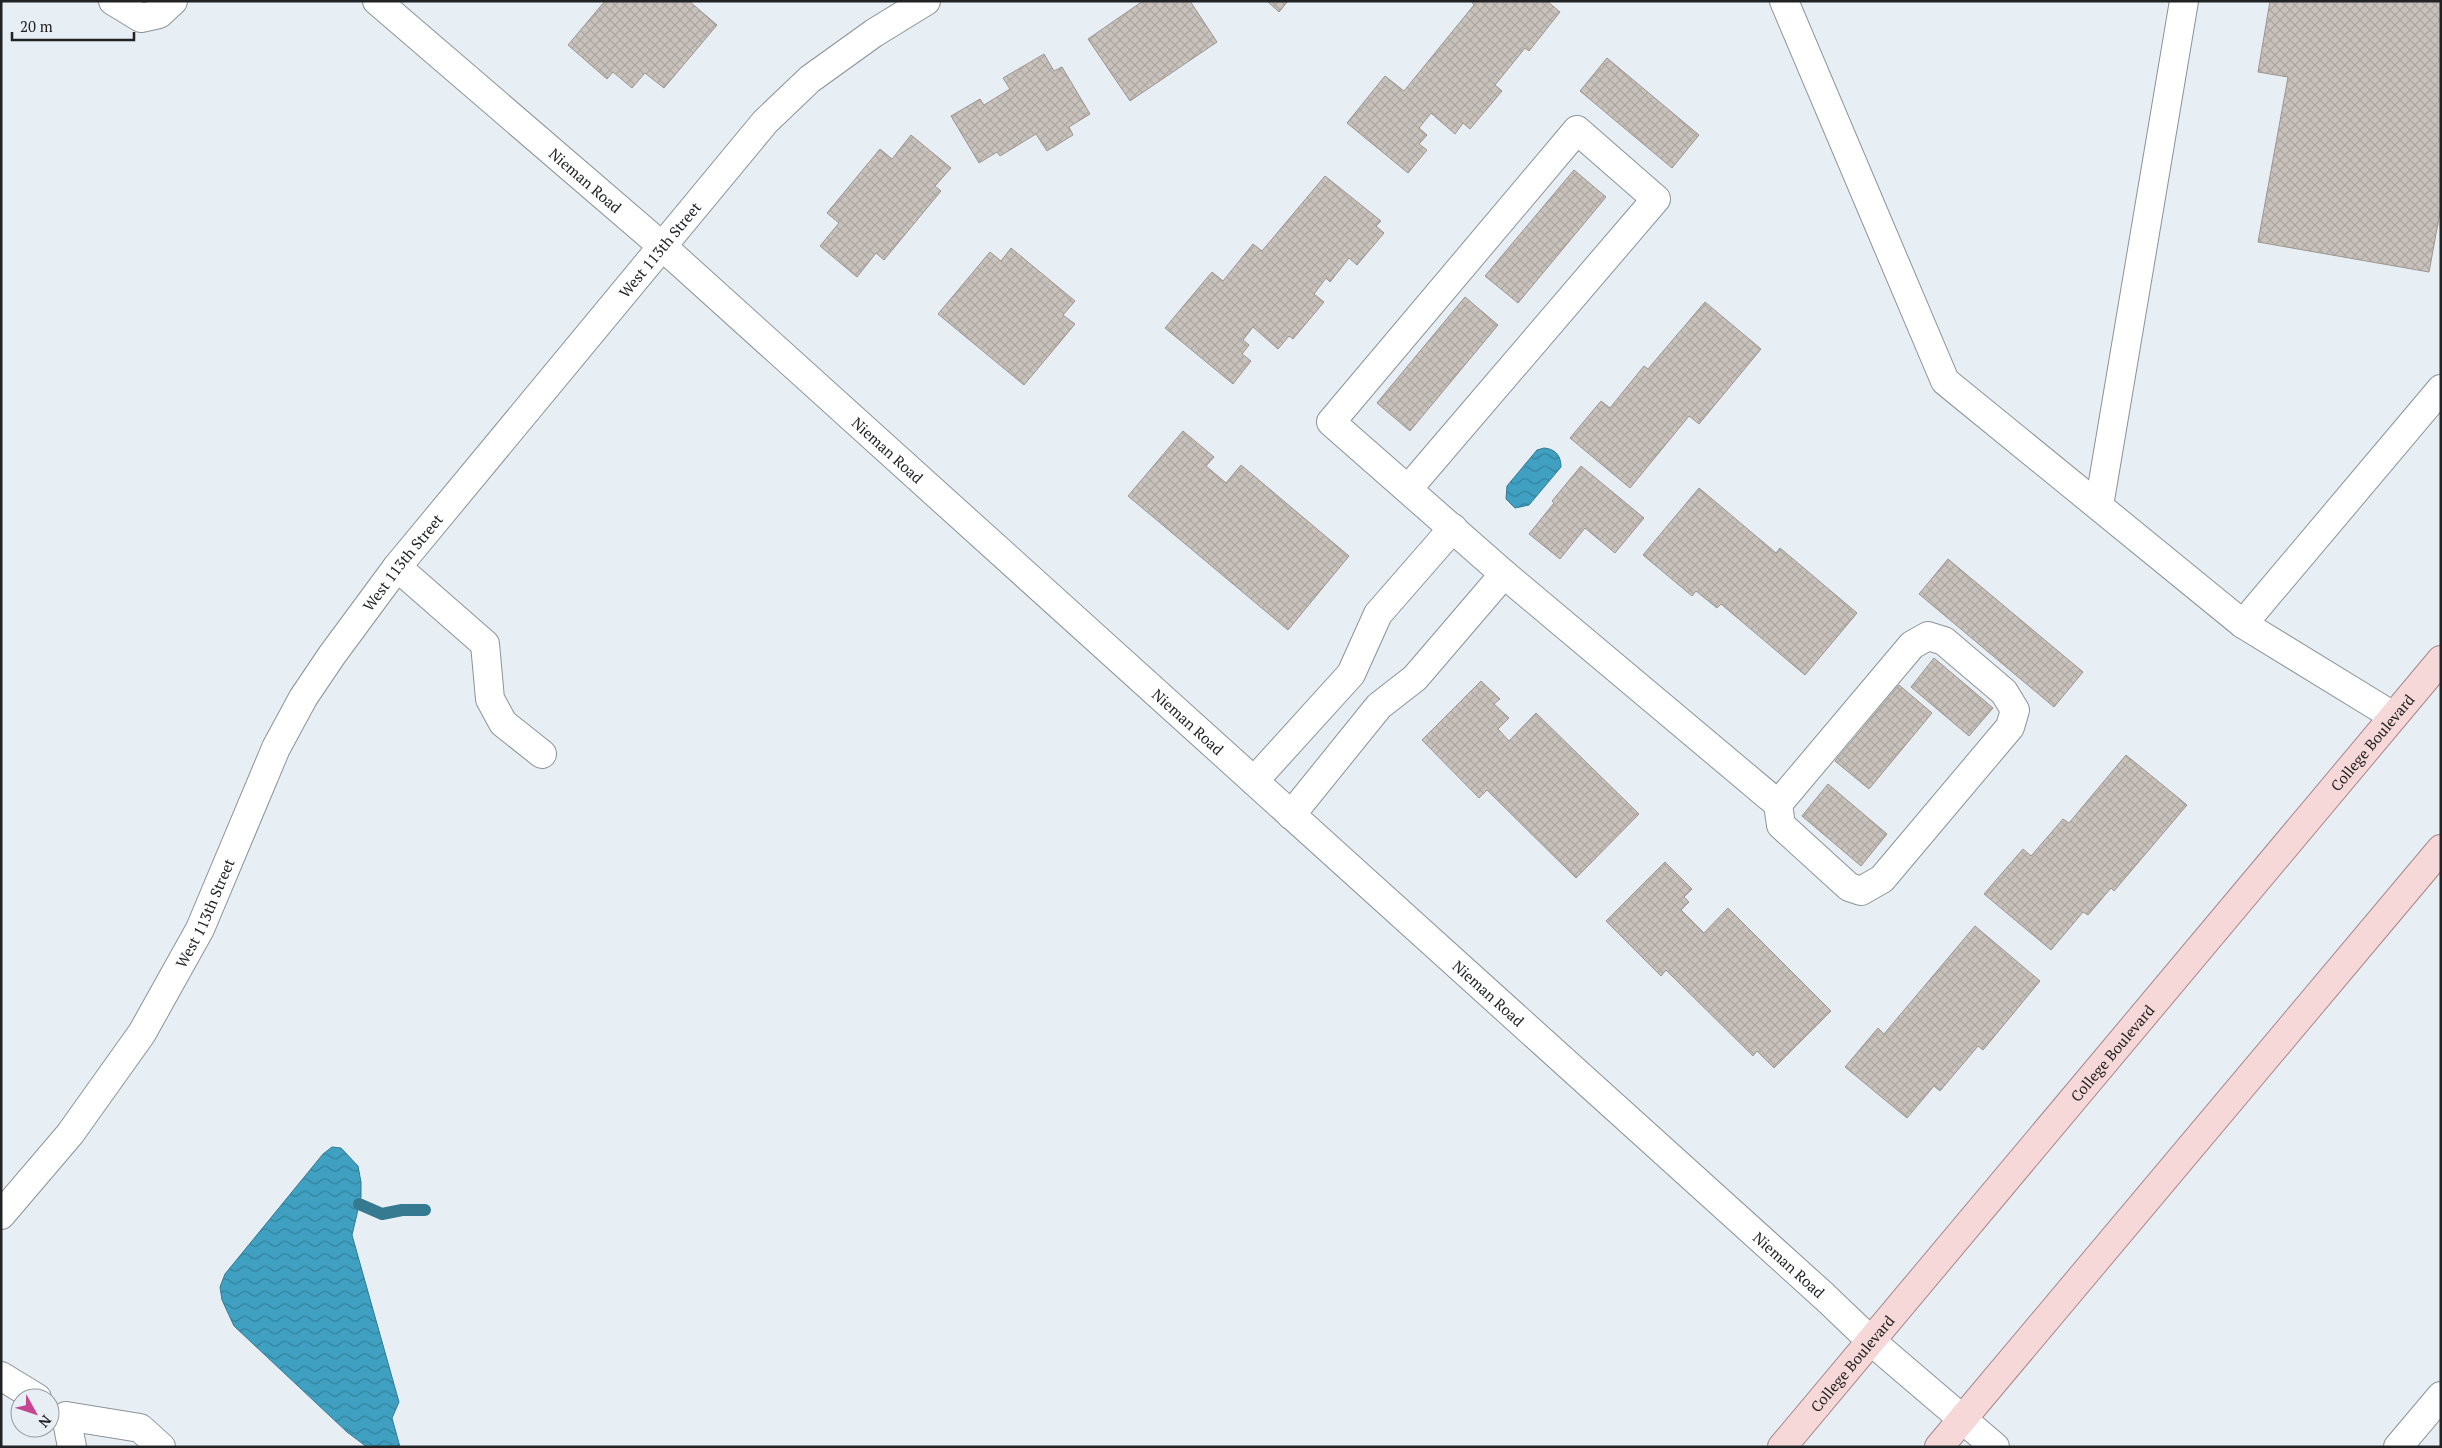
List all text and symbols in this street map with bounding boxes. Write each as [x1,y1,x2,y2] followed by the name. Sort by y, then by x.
[12,10,135,42] scale bar
[20,16,53,36] text: 20 m
[545,143,626,217] street label: Nieman Road
[614,197,705,301] street label: West 113th Street
[848,412,928,487] street label: Nieman Road
[358,509,447,615] street label: West 113th Street
[1148,684,1228,759] street label: Nieman Road
[2326,690,2418,795] street label: College Boulevard
[170,855,239,971] street label: West 113th Street
[1449,956,1529,1030] street label: Nieman Road
[2066,1000,2158,1106] street label: College Boulevard
[1749,1227,1829,1302] street label: Nieman Road
[1806,1311,1898,1416] street label: College Boulevard
[10,1388,60,1438] north arrow
[34,1412,56,1432] text: N

